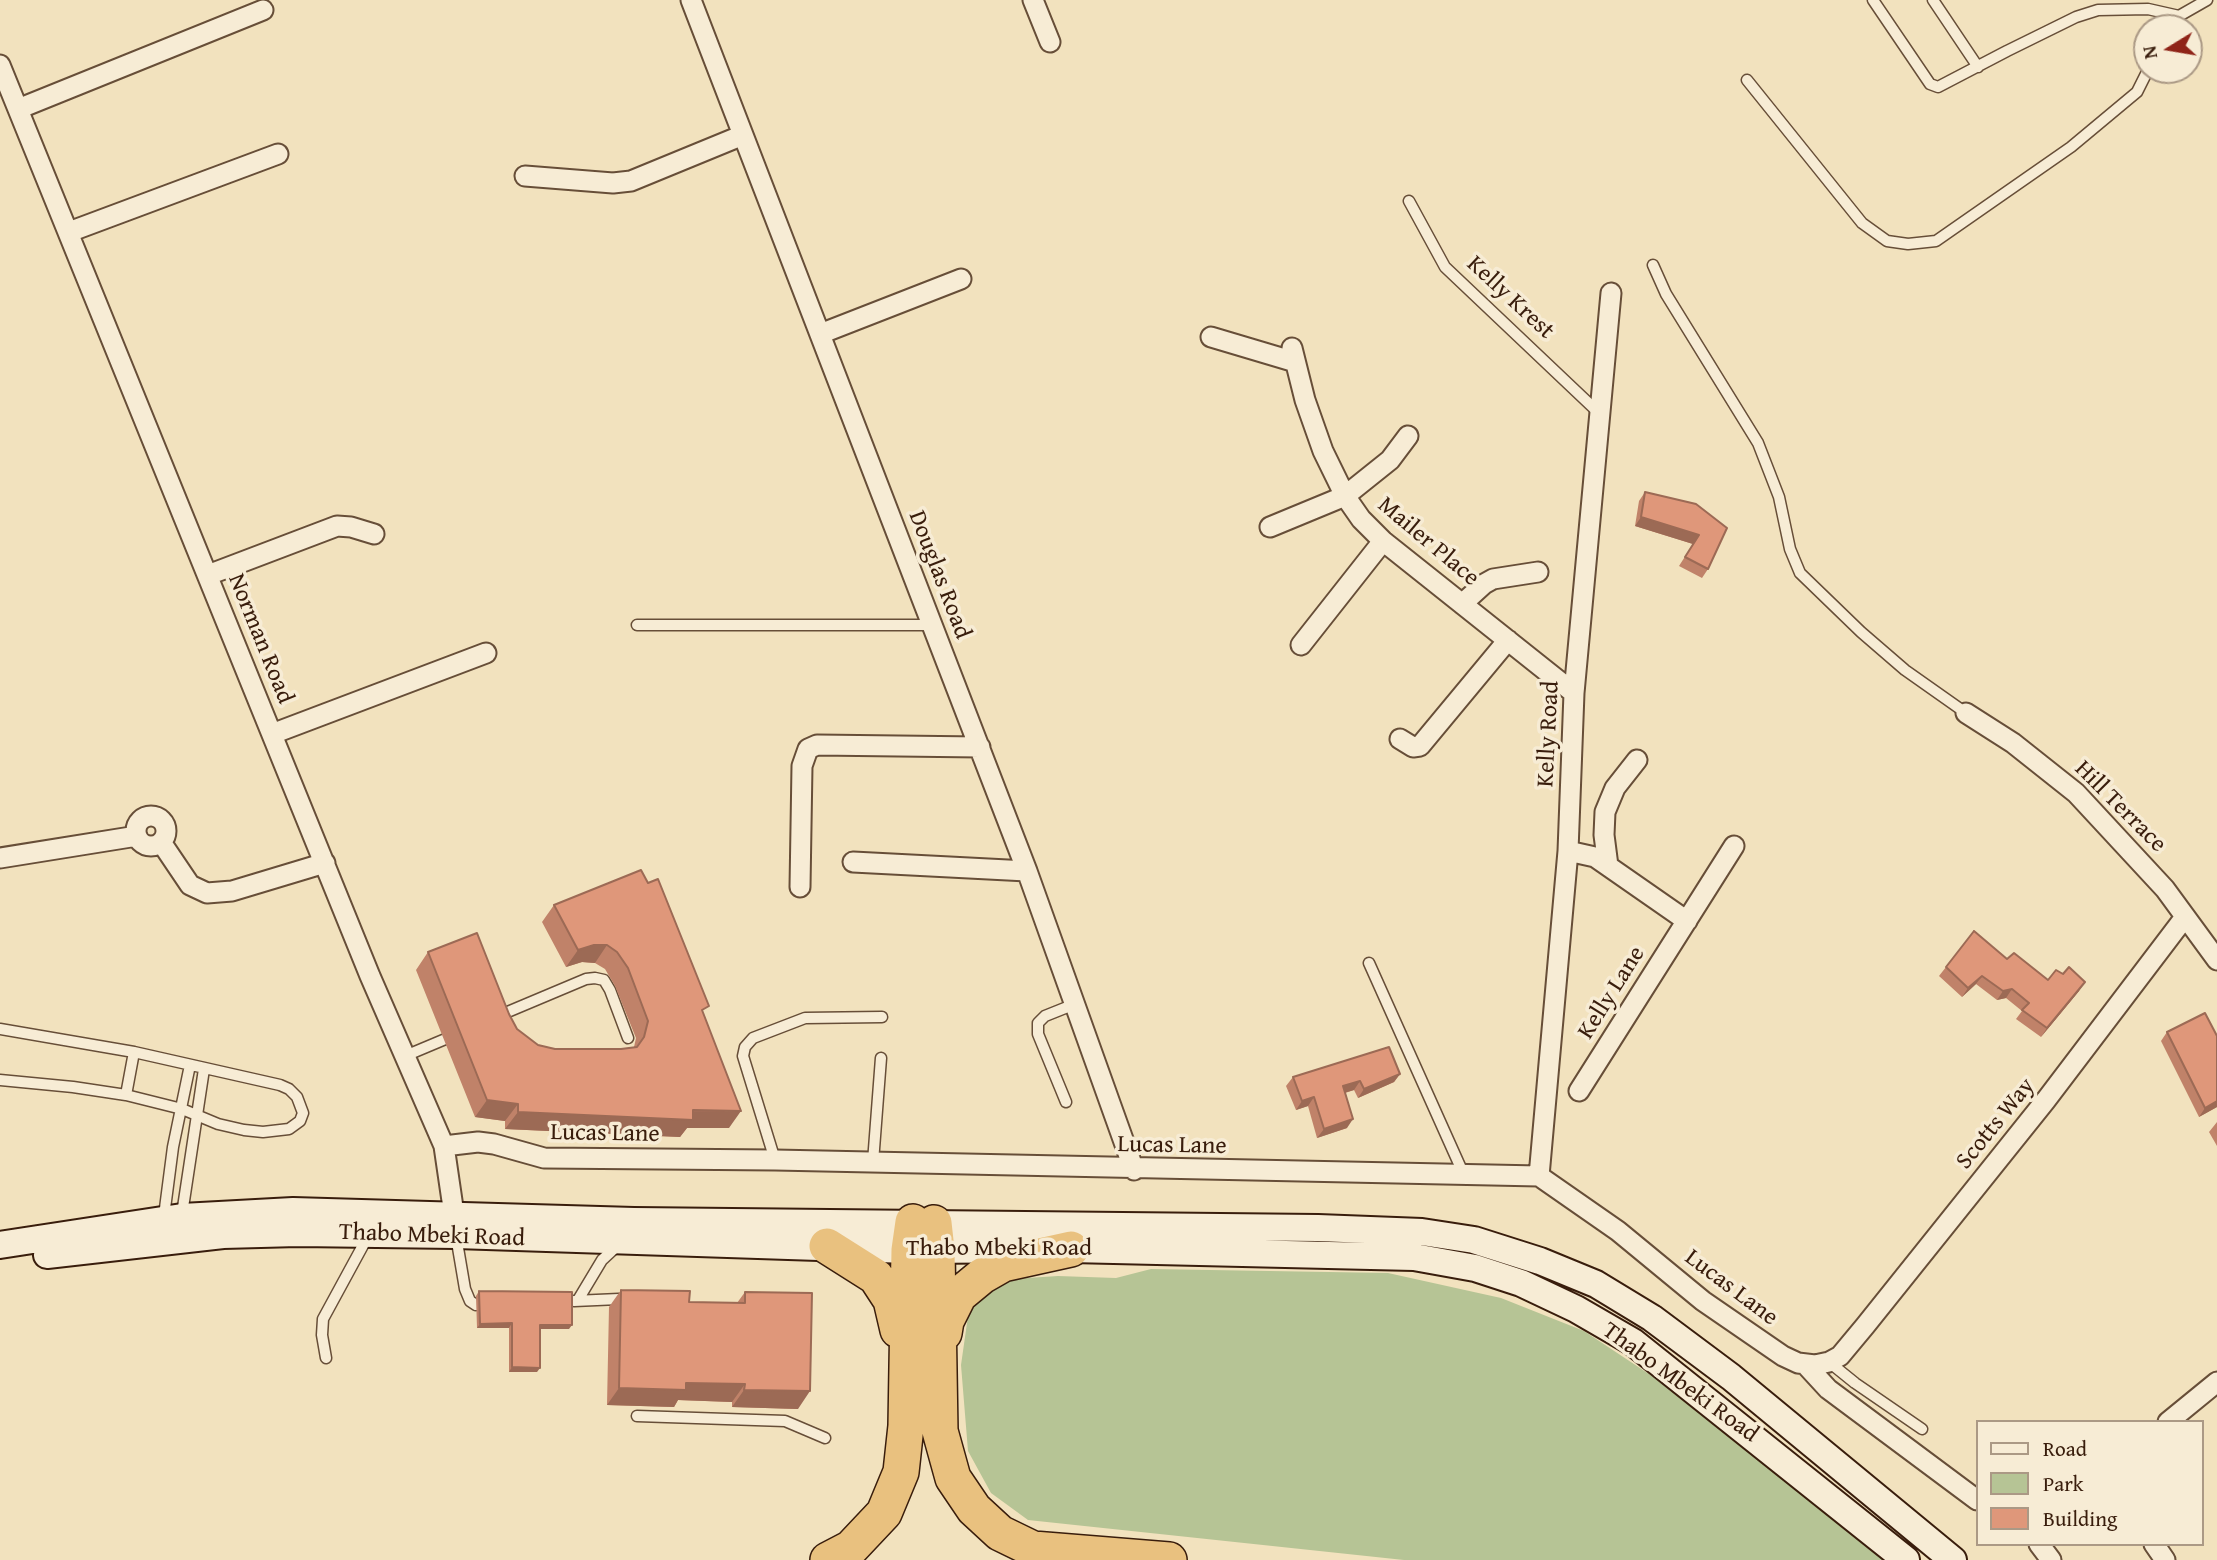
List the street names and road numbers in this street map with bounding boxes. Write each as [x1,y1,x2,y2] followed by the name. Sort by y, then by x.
[1460,250,1560,346] street label: Kelly Krest
[1371,491,1485,593] street label: Mailer Place
[901,507,977,643] street label: Douglas Road
[221,570,299,708] street label: Norman Road
[1532,680,1566,788] street label: Kelly Road
[2068,755,2172,859] street label: Hill Terrace
[1572,941,1652,1045] street label: Kelly Lane
[1950,1073,2042,1175] street label: Scotts Way
[550,1119,660,1149] street label: Lucas Lane
[1117,1131,1227,1161] street label: Lucas Lane
[339,1218,525,1254] street label: Thabo Mbeki Road
[906,1235,1092,1263] street label: Thabo Mbeki Road
[1679,1244,1783,1332] street label: Lucas Lane
[1596,1317,1764,1449] street label: Thabo Mbeki Road

